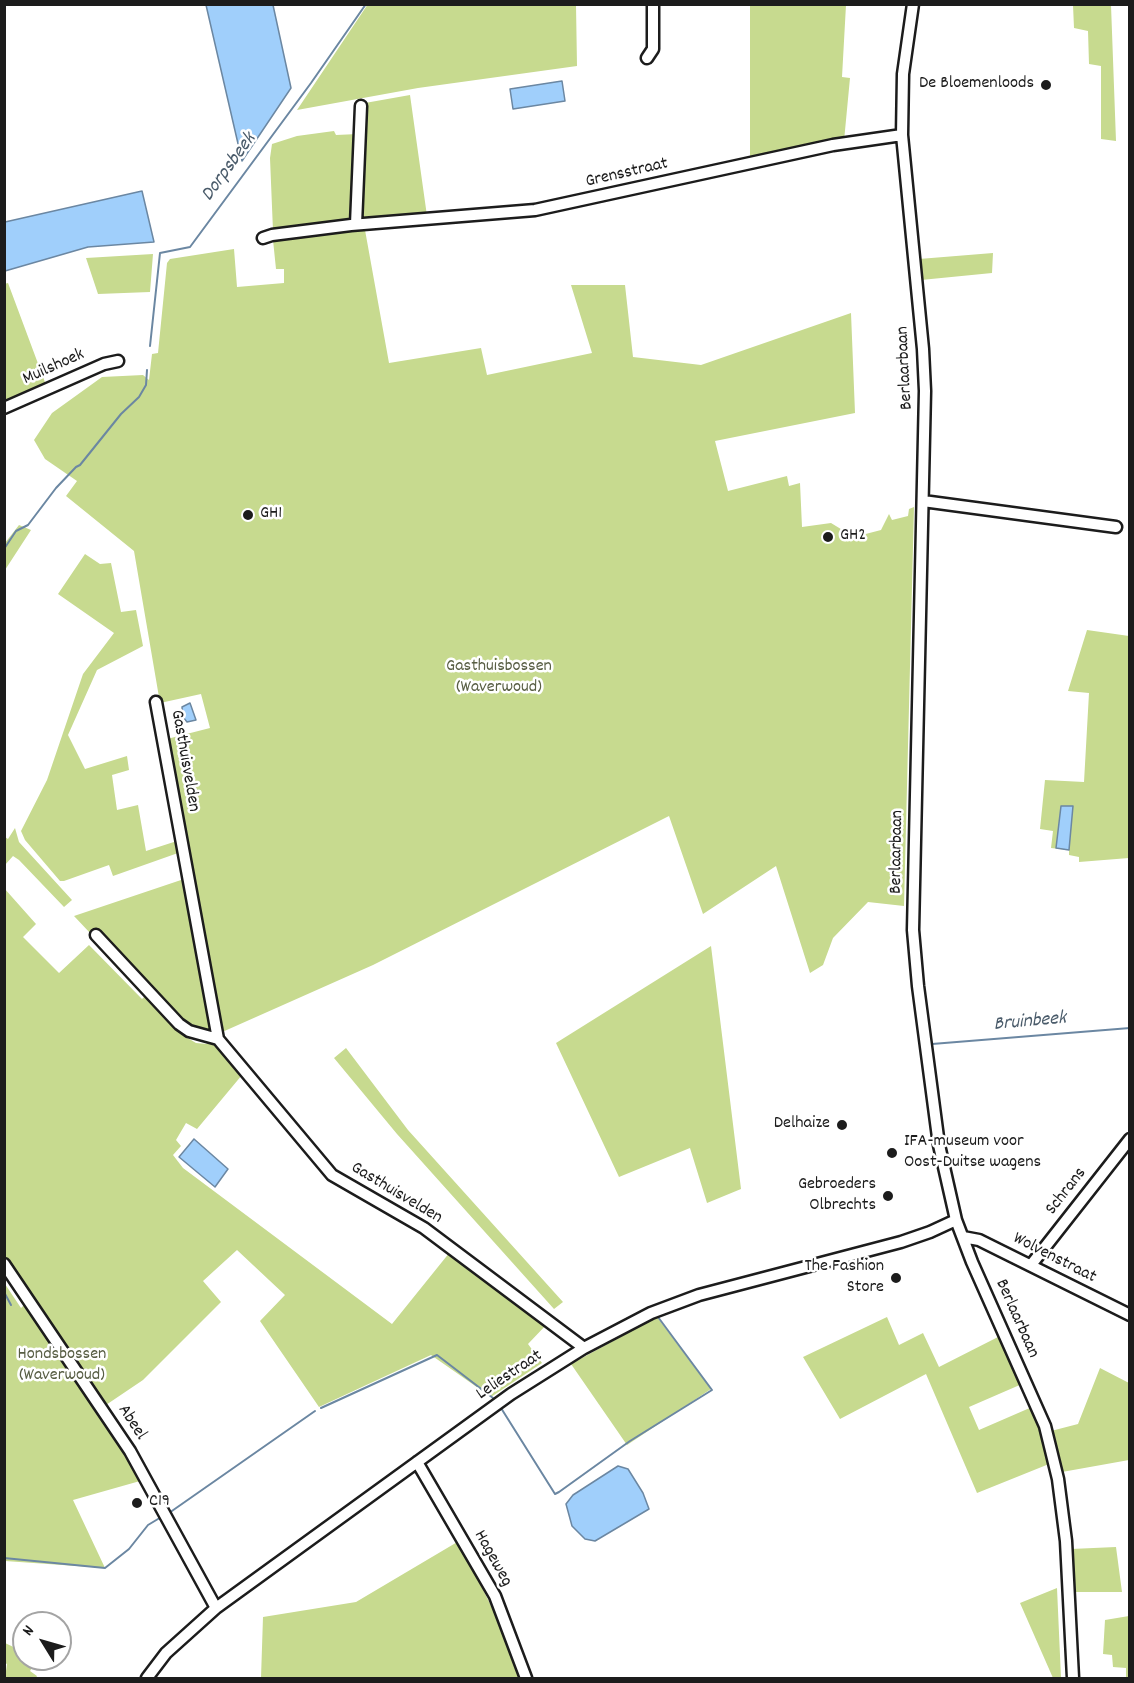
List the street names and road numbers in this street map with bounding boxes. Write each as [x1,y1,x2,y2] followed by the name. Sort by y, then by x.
[584,154,670,194] street label: Grensstraat
[893,326,919,410] street label: Berlaarbaan
[20,345,88,391] street label: Muilshoek
[164,708,204,814] street label: Gasthuisvelden
[886,810,910,894] street label: Berlaarbaan
[346,1158,446,1230] street label: Gasthuisvelden
[1042,1164,1092,1220] street label: Schrans
[1009,1229,1099,1289] street label: Wolvenstraat
[989,1276,1043,1362] street label: Berlaarbaan
[473,1346,547,1406] street label: Leliestraat
[112,1401,150,1445] street label: Abeel
[468,1527,516,1591] street label: Hageweg

